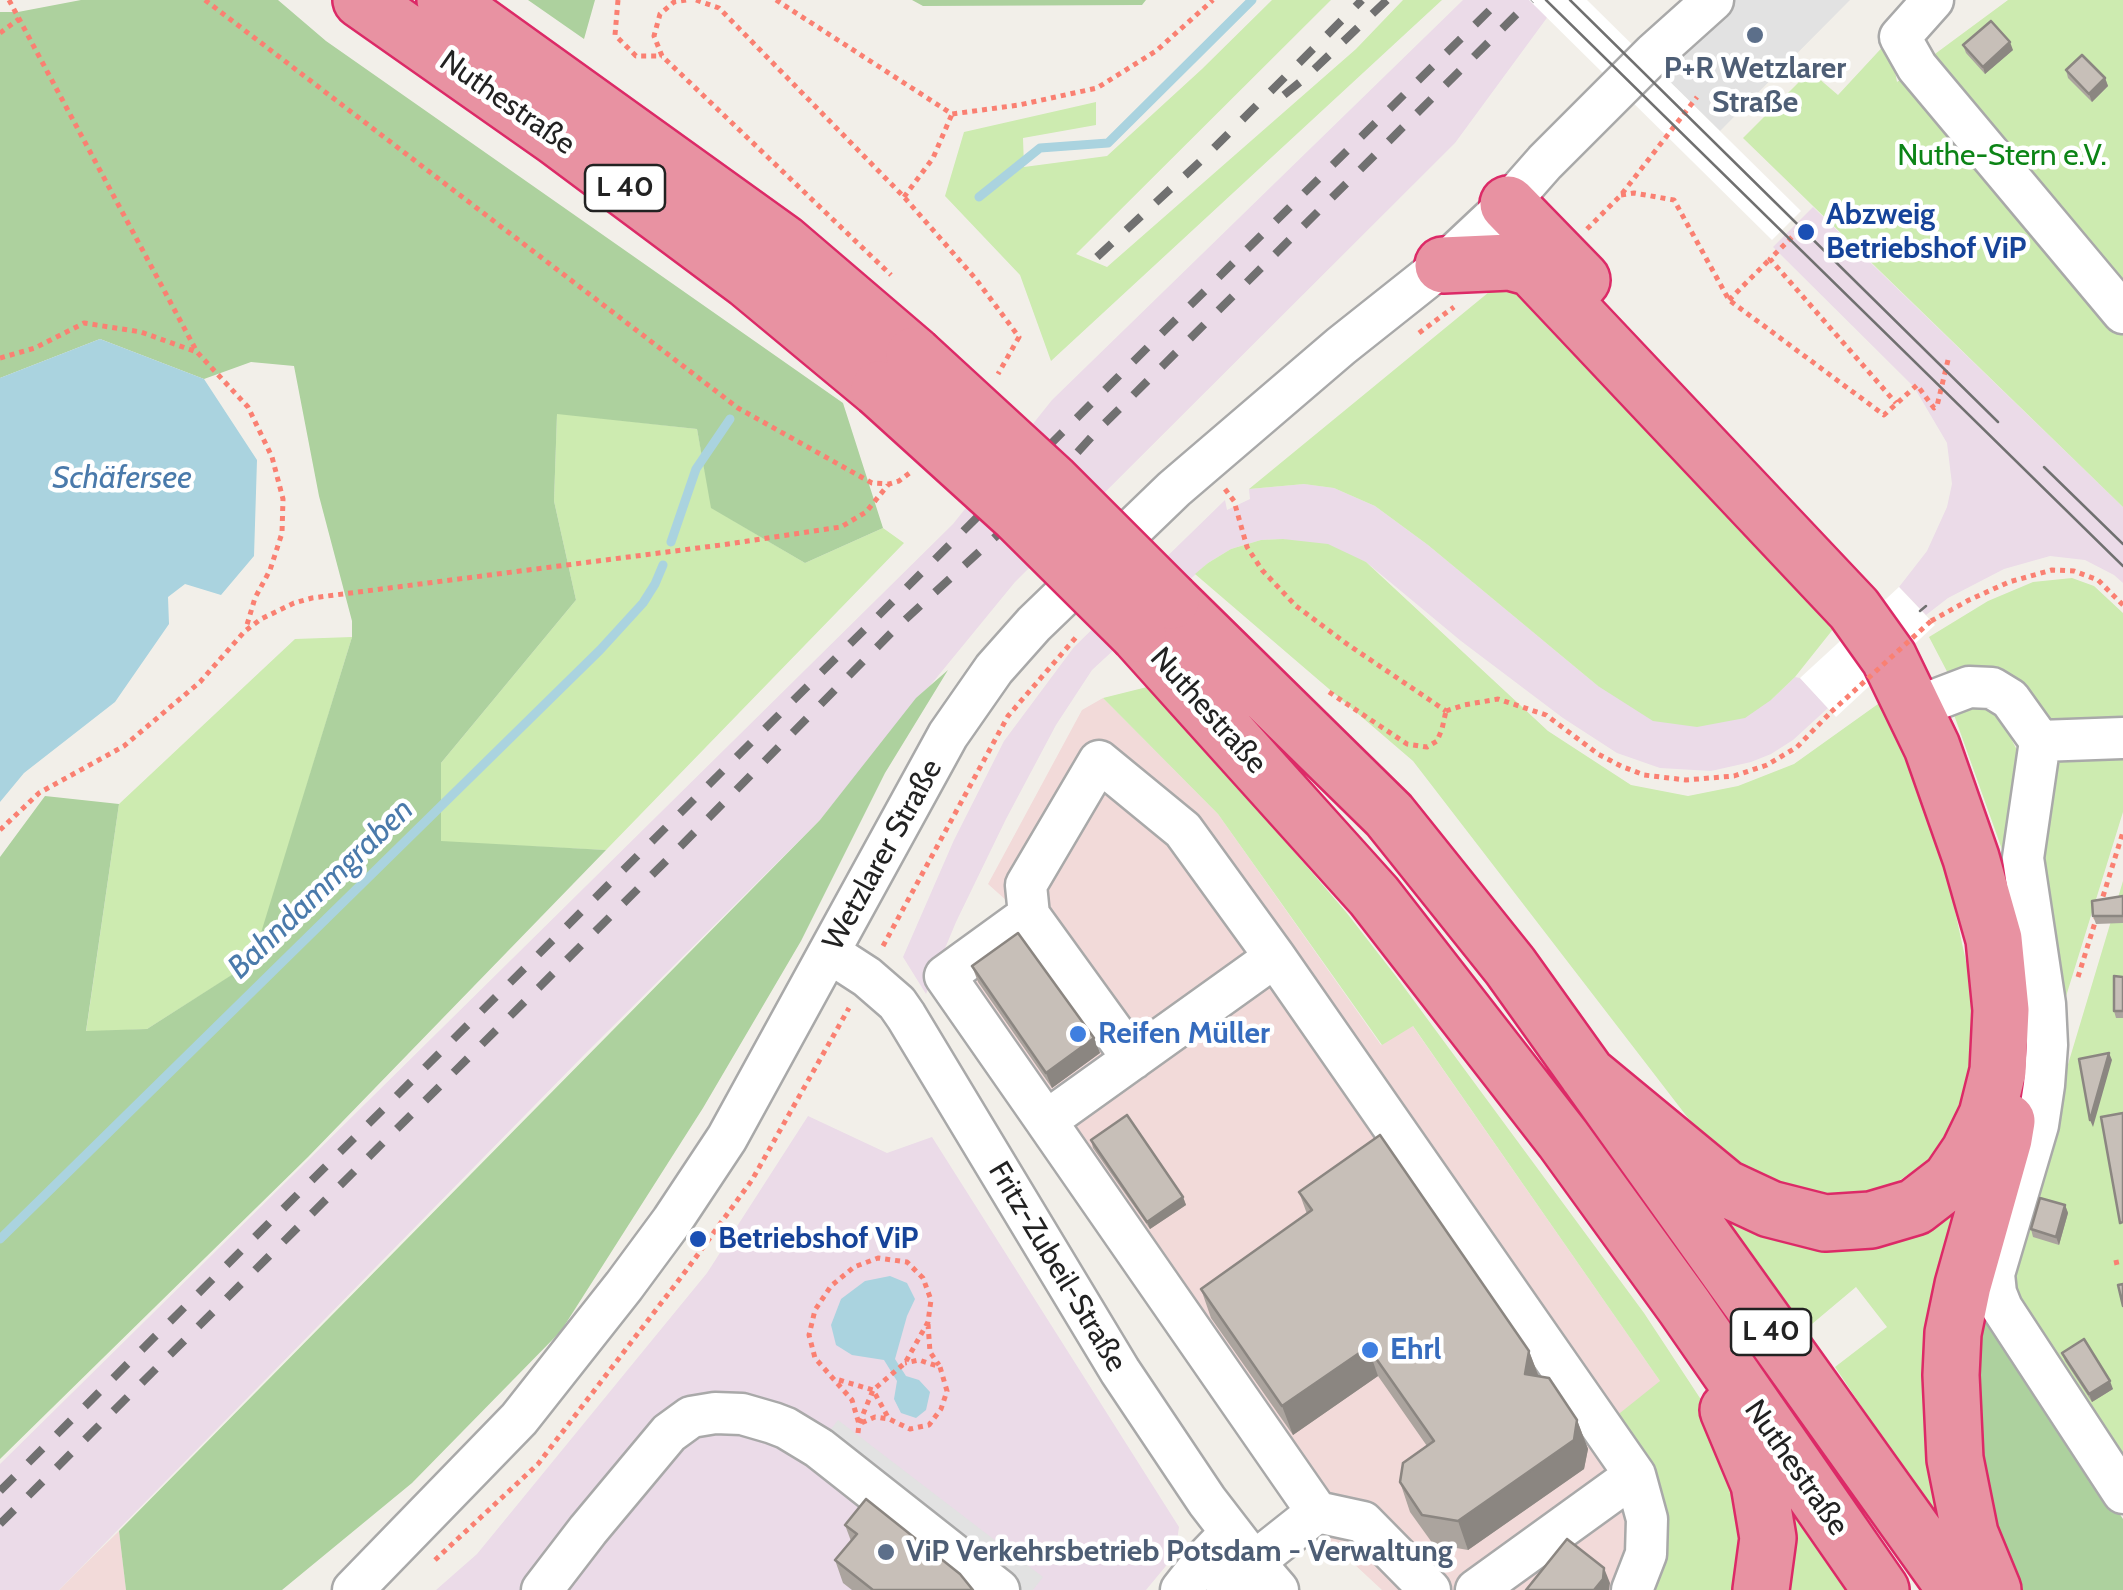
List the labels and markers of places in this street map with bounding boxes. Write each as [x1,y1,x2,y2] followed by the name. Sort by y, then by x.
[1744,24,1766,46] marker: P+R Wetzlarer Straße
[1664,51,1846,122] place label: P+R Wetzlarer Straße
[1826,197,2026,268] place label: Abzweig Betriebshof ViP
[1795,221,1817,243] marker: Abzweig Betriebshof ViP
[1098,1016,1270,1052] place label: Reifen Müller
[1067,1023,1089,1045] marker: Reifen Müller
[718,1221,918,1257] place label: Betriebshof ViP
[687,1228,709,1250] marker: Betriebshof ViP
[1390,1332,1441,1368] place label: Ehrl
[1359,1339,1381,1361] marker: Ehrl
[906,1534,1453,1570] place label: ViP Verkehrsbetrieb Potsdam - Verwaltung
[875,1541,897,1563] marker: ViP Verkehrsbetrieb Potsdam - Verwaltung

